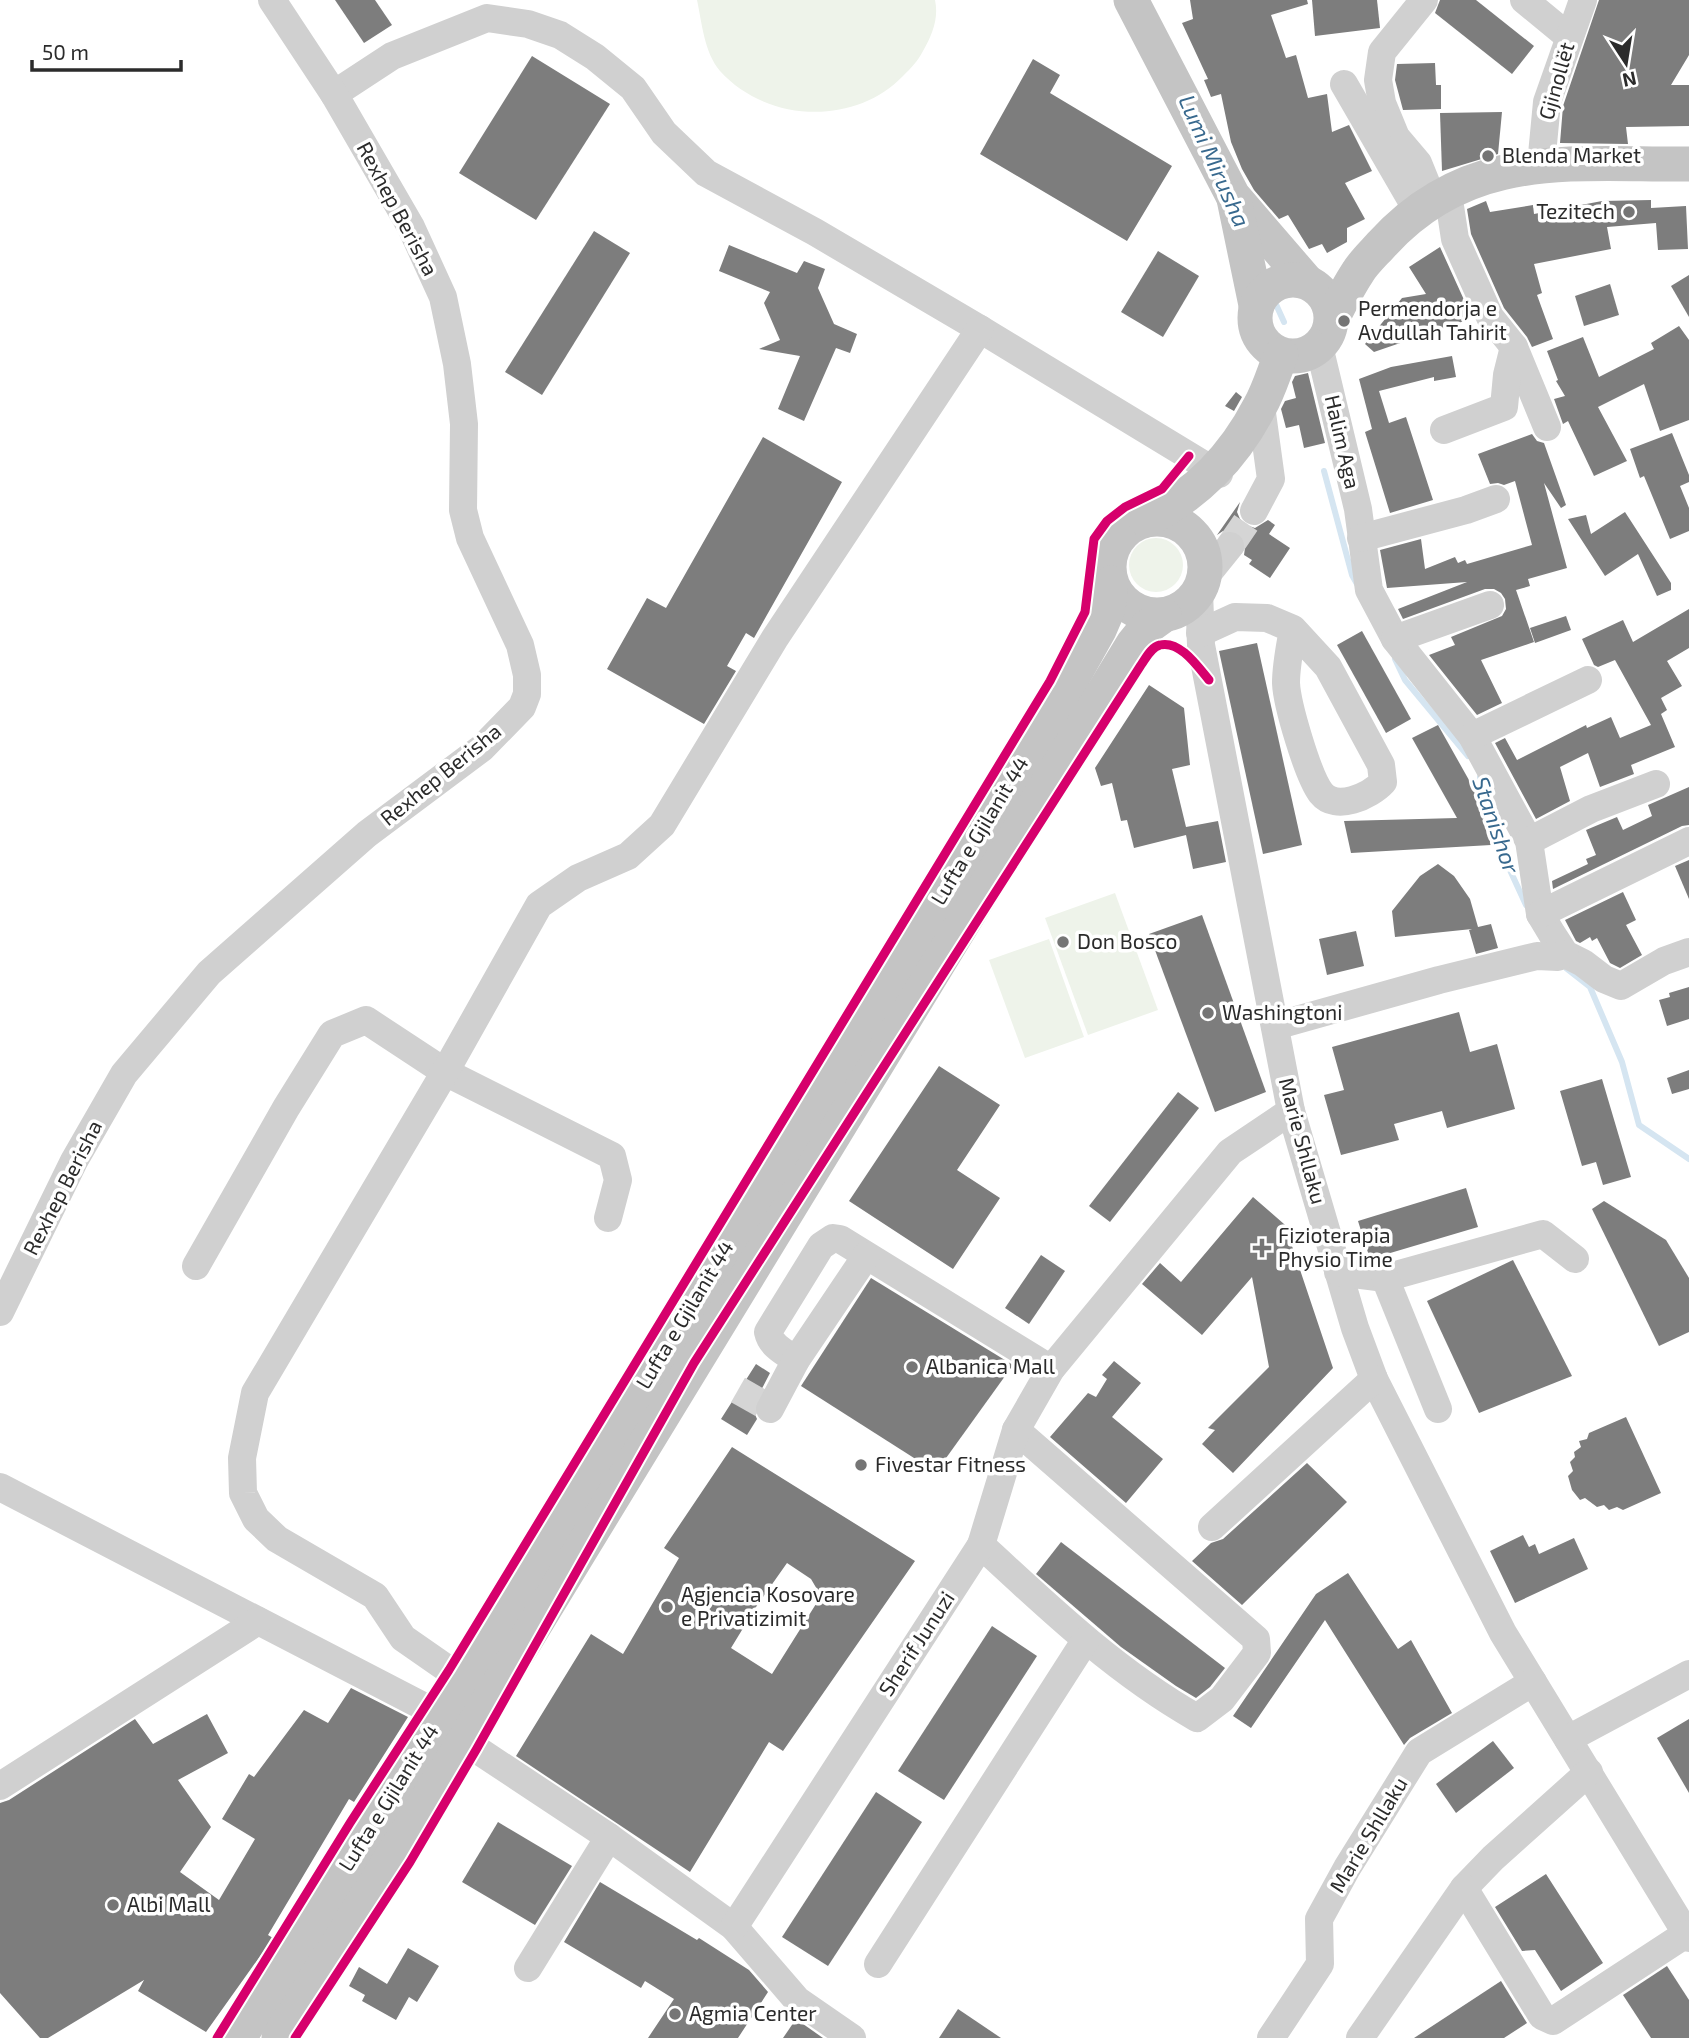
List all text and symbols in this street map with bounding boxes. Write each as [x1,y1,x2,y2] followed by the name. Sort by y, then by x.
[32,28,180,72] scale bar
[1591,28,1661,98] north arrow
[42,39,89,64] text: 50 m
[1533,39,1579,123] street label: Gjinollët
[1621,67,1639,93] text: N
[1173,90,1257,231] water label: Lumi Mirusha
[353,137,444,279] street label: Rexhep Berisha
[1502,142,1641,167] place label: Blenda Market
[1480,148,1496,164] marker: Blenda Market
[1536,198,1615,223] place label: Tezitech
[1621,204,1637,220] marker: Tezitech
[1358,295,1507,344] place label: Permendorja e Avdullah Tahirit
[1336,313,1352,329] marker: Permendorja e Avdullah Tahirit
[1321,392,1366,491] street label: Halim Aga
[375,718,505,830] street label: Rexhep Berisha
[925,752,1034,909] street label: Lufta e Gjilanit 44
[1467,773,1527,878] water label: Stanishor
[1077,928,1177,953] place label: Don Bosco
[1055,934,1071,950] marker: Don Bosco
[1222,999,1343,1024] place label: Washingtoni
[1200,1005,1216,1021] marker: Washingtoni
[1275,1075,1332,1207] street label: Marie Shllaku
[17,1116,106,1259] street label: Rexhep Berisha
[1278,1222,1393,1271] place label: Fizioterapia Physio Time
[630,1236,739,1393] street label: Lufta e Gjilanit 44
[1252,1238,1272,1258] marker: Fizioterapia Physio Time
[926,1353,1056,1378] place label: Albanica Mall
[904,1359,920,1375] marker: Albanica Mall
[875,1451,1026,1476] place label: Fivestar Fitness
[853,1457,869,1473] marker: Fivestar Fitness
[681,1581,855,1630] place label: Agjencia Kosovare e Privatizimit
[873,1586,959,1700] street label: Sherif Junuzi
[659,1599,675,1615] marker: Agjencia Kosovare e Privatizimit
[333,1719,444,1876] street label: Lufta e Gjilanit 44
[1323,1772,1412,1896] street label: Marie Shllaku
[127,1891,211,1916] place label: Albi Mall
[105,1897,121,1913] marker: Albi Mall
[689,2000,817,2025] place label: Agmia Center
[667,2006,683,2022] marker: Agmia Center

